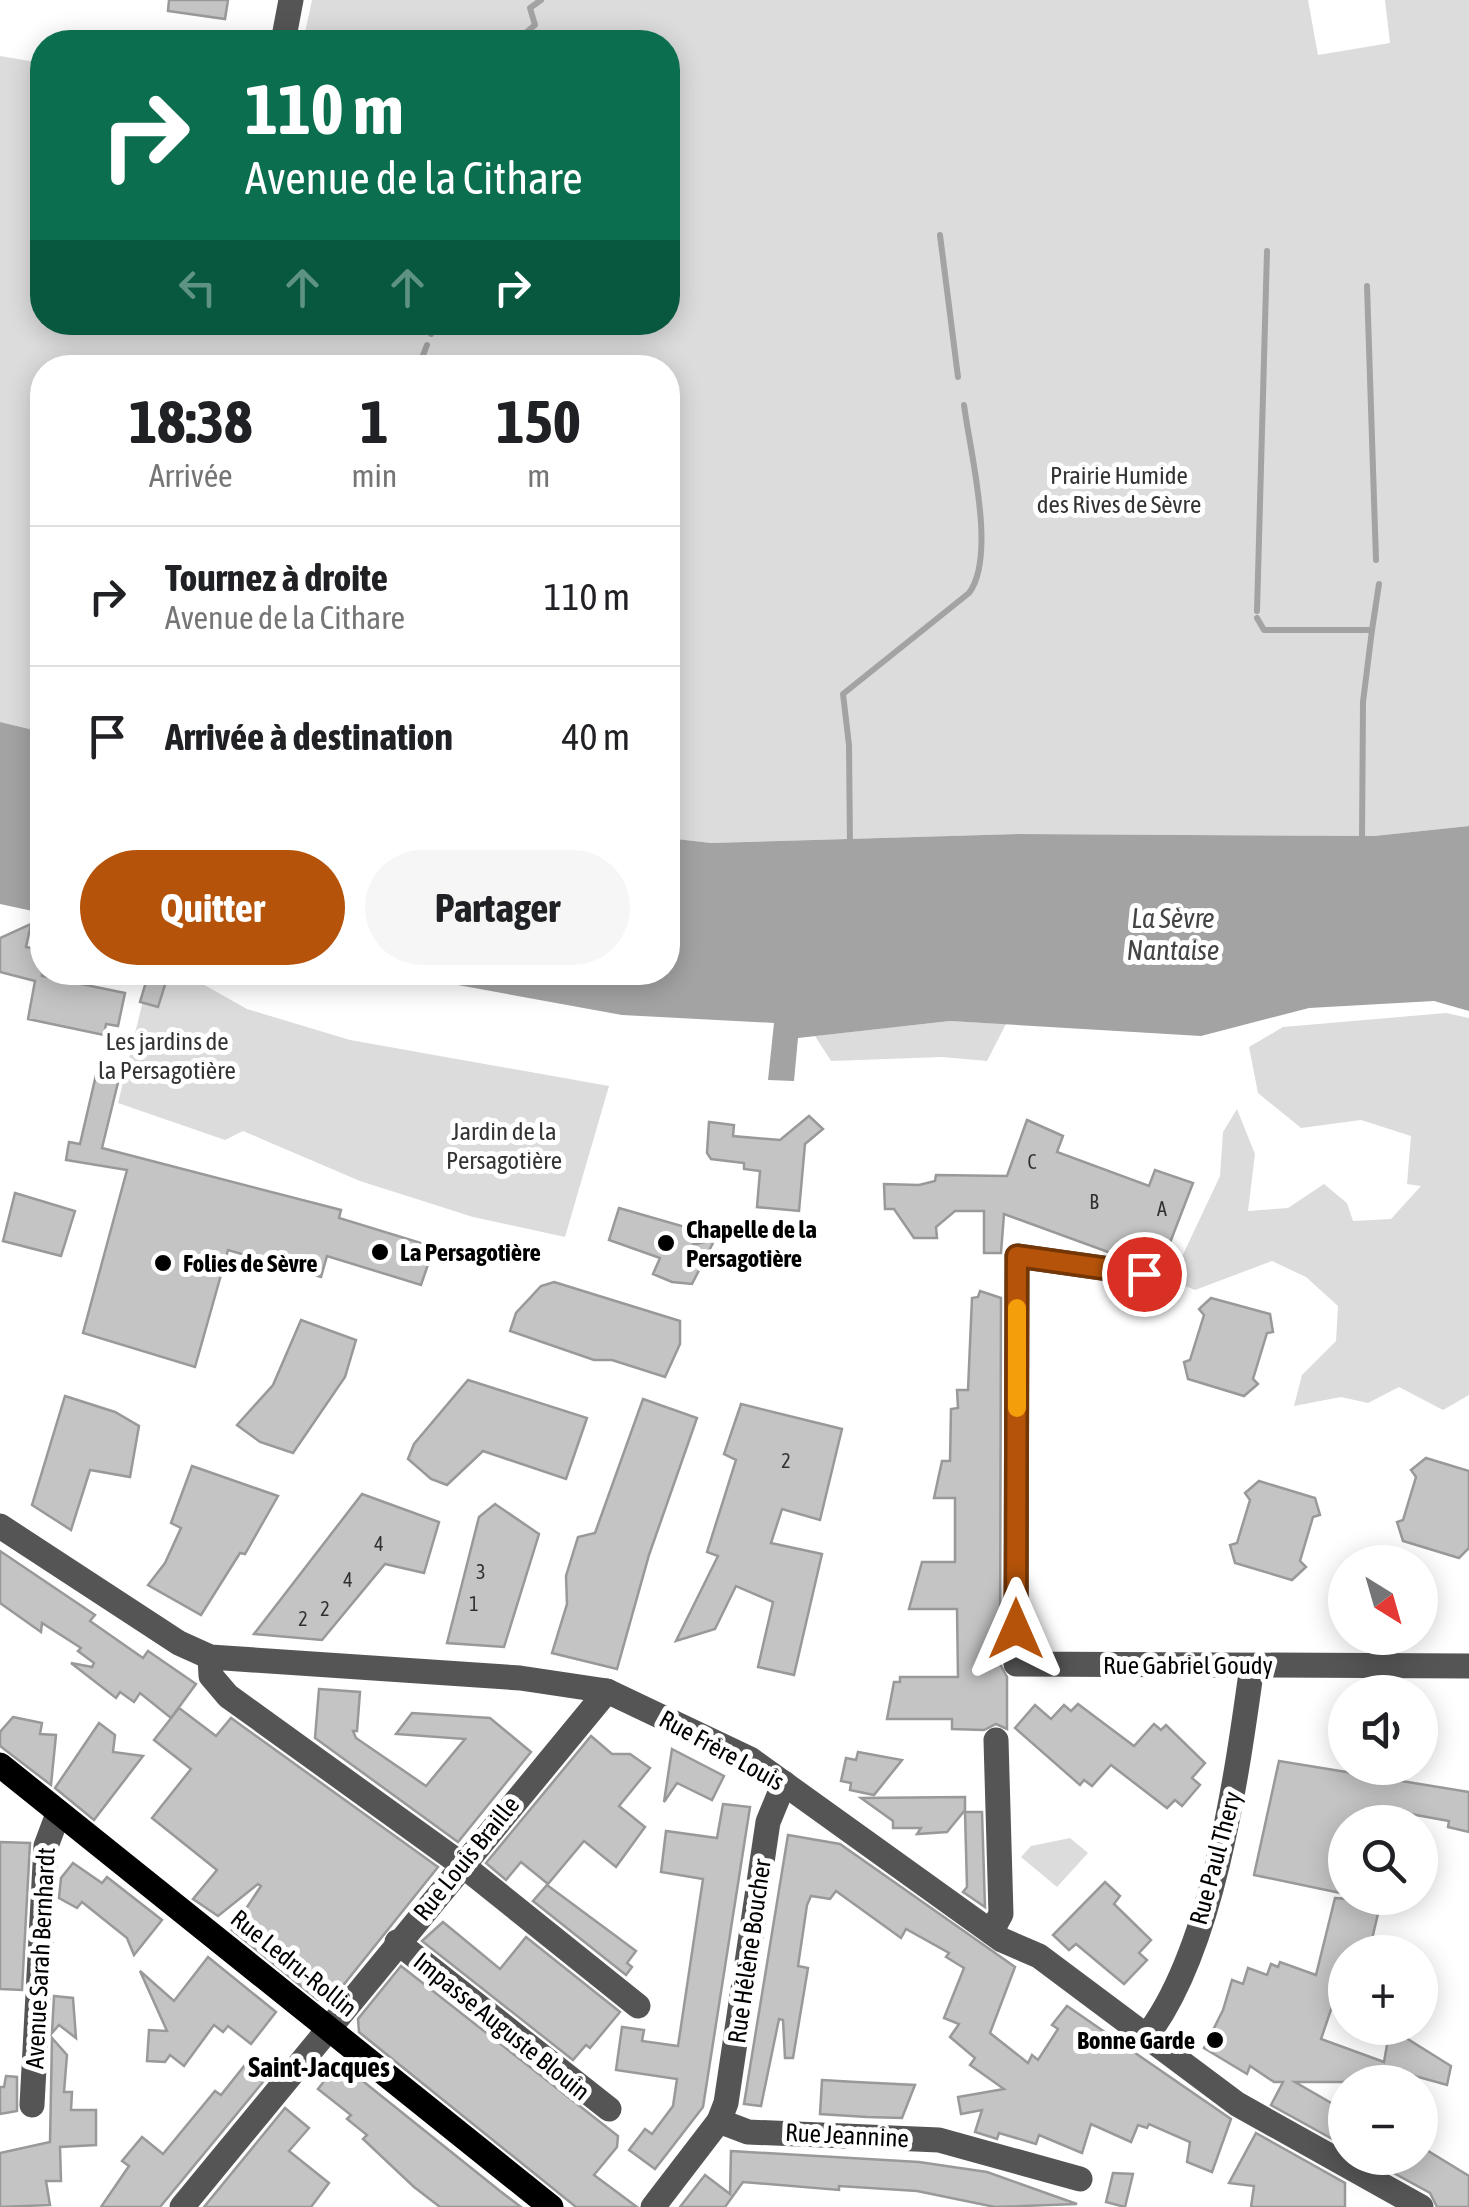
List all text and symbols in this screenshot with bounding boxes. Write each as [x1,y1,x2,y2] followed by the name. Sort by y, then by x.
[245,69,404,149] text: 110 m
[80,70,210,200] icon: right
[245,152,583,204] text: Avenue de la Cithare
[170,260,225,315] icon: left
[275,260,330,315] icon: ahead
[380,260,435,315] icon: ahead
[485,260,540,315] icon: right
[129,387,252,456] text: 18:38
[360,387,389,456] text: 1
[496,387,581,456] text: 150
[149,457,233,494] text: Arrivée
[351,457,397,494] text: min
[527,457,550,494] text: m
[1037,461,1201,518] park label: Prairie Humide des Rives de Sèvre
[165,556,388,599] text: Tournez à droite
[80,569,135,624] icon: right
[544,575,630,618] text: 110 m
[165,599,405,636] text: Avenue de la Cithare
[80,709,135,764] icon: arrive
[165,715,453,758] text: Arrivée à destination
[562,715,630,758] text: 40 m
[80,850,345,965] button: Quitter
[365,850,630,965] button: Partager
[1127,902,1219,966] water label: La Sèvre Nantaise
[98,1027,236,1084] park label: Les jardins de la Persagotière
[446,1117,562,1174] park label: Jardin de la Persagotière
[1028,1150,1037,1173] house number: C
[1089,1190,1099,1213] house number: B
[1157,1197,1167,1220] house number: A
[686,1215,817,1272] place label: Chapelle de la Persagotière
[655,1232,677,1254] marker: Chapelle de la Persagotière
[1102,1232,1187,1317] pin
[400,1238,541,1266] place label: La Persagotière
[369,1241,391,1263] marker: La Persagotière
[1117,1247,1172,1302] icon: arrive
[183,1249,318,1277] place label: Folies de Sèvre
[152,1252,174,1274] marker: Folies de Sèvre
[781,1449,791,1472] house number: 2
[374,1532,384,1555] house number: 4
[1328,1545,1438,1655] north arrow
[1328,1545,1438,2175] map controls
[476,1560,486,1583] house number: 3
[343,1568,353,1591] house number: 4
[964,1577,1068,1681] position arrow
[469,1592,479,1615] house number: 1
[320,1597,330,1620] house number: 2
[298,1607,308,1630] house number: 2
[1103,1651,1273,1679] street label: Rue Gabriel Goudy
[1328,1675,1438,1785] button: sound
[655,1704,789,1796] street label: Rue Frère Louis
[1184,1788,1246,1928] street label: Rue Paul Thery
[408,1790,524,1926] street label: Rue Louis Braille
[1328,1805,1438,1915] button: search
[20,1847,60,2069] street label: Avenue Sarah Bernhardt
[722,1857,776,2045] street label: Rue Hélène Boucher
[226,1904,362,2022] street label: Rue Ledru-Rollin
[1328,1935,1438,2045] button: +
[409,1947,595,2105] street label: Impasse Auguste Blouin
[1077,2026,1195,2054] place label: Bonne Garde
[1204,2029,1226,2051] marker: Bonne Garde
[248,2051,390,2083] district label: Saint-Jacques
[1328,2065,1438,2175] button: −
[784,2118,910,2152] street label: Rue Jeannine

